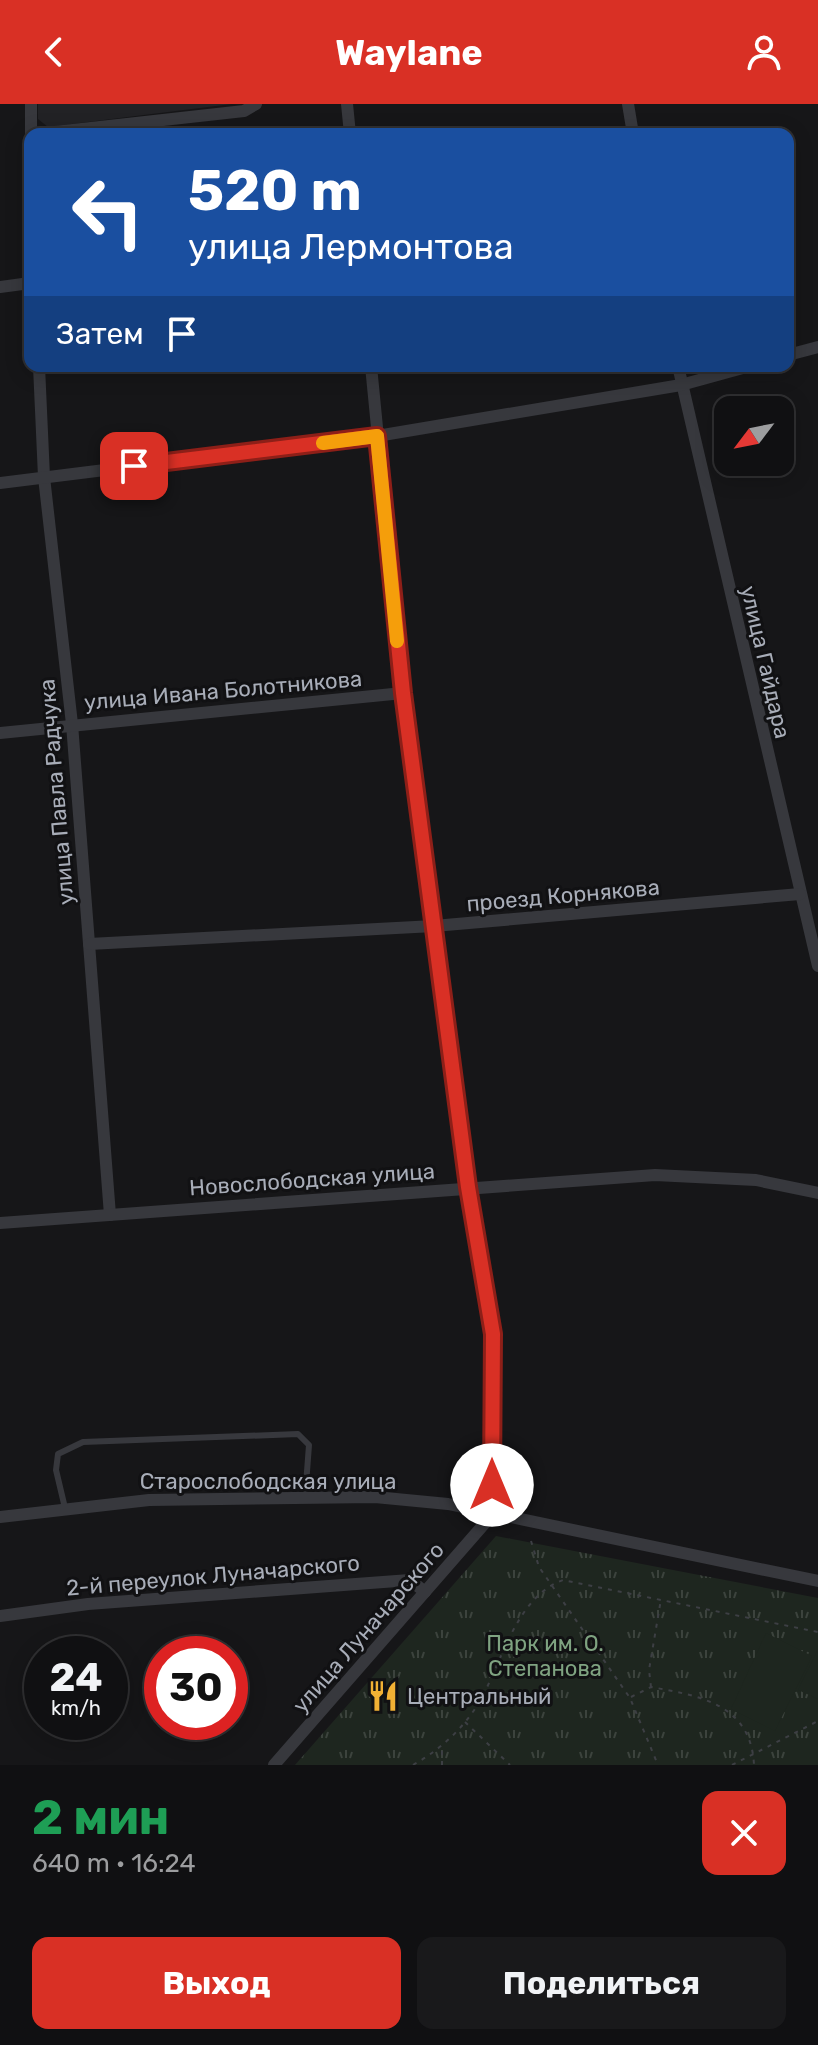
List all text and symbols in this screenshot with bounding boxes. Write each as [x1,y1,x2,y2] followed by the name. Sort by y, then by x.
[32,30,76,74] icon: back
[742,30,786,74] icon: person
[335,31,483,74] text: Waylane
[188,158,362,224] text: 520 m
[56,160,160,264] icon: left
[188,225,514,268] text: улица Лермонтова
[160,312,204,356] icon: arrive
[56,316,144,352] text: Затем
[714,396,794,476] north arrow
[714,396,794,476] map controls
[100,432,168,500] pin
[112,444,156,488] icon: arrive
[735,583,796,741] street label: улица Гайдара
[83,665,363,716] street label: улица Ивана Болотникова
[33,678,80,906] street label: улица Павла Радчука
[465,874,661,917] street label: проезд Корнякова
[188,1157,436,1202] street label: Новослободская улица
[450,1443,534,1527] position arrow
[140,1468,396,1495] street label: Старослободская улица
[287,1537,450,1718] street label: улица Луначарского
[65,1549,361,1602] street label: 2-й переулок Луначарского
[486,1630,604,1682] park label: Парк им. О. Степанова
[144,1636,248,1740] speed limit sign: 30
[49,1654,103,1701] text: 24
[366,1679,400,1713] restaurant icon: Центральный
[407,1683,551,1710] place label: Центральный
[51,1696,101,1720] text: km/h
[32,1789,169,1846] text: 2 мин
[702,1791,786,1875] button: close
[32,1848,196,1879] text: 640 m · 16:24
[32,1937,401,2029] button: Выход
[417,1937,786,2029] button: Поделиться

